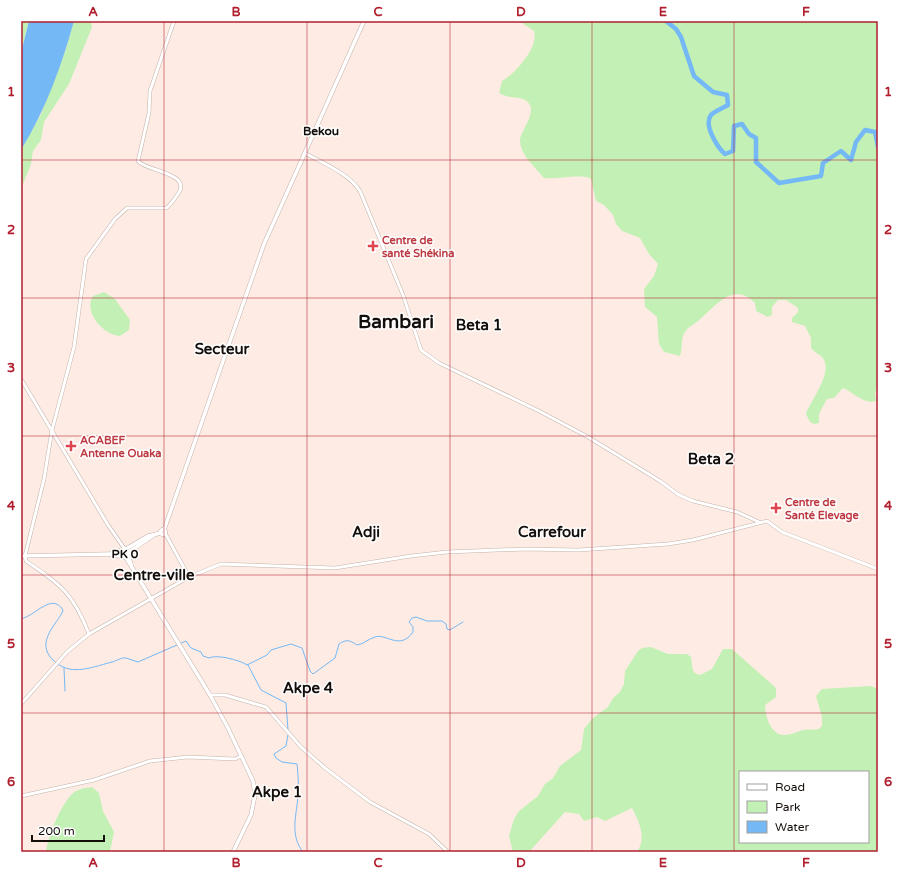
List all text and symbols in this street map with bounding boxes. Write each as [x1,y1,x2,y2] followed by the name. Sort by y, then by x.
[88,4,98,20] text: A
[231,4,241,20] text: B
[373,4,383,20] text: C
[516,4,526,20] text: D
[659,4,667,20] text: E
[802,4,810,20] text: F
[7,84,15,100] text: 1
[884,84,892,100] text: 1
[303,124,339,138] district label: Bekou
[7,222,15,238] text: 2
[884,222,892,238] text: 2
[382,234,454,260] place label: Centre de santé Shékina
[367,240,379,252] marker: Centre de santé Shékina
[358,311,434,333] district label: Bambari
[456,316,502,334] district label: Beta 1
[195,340,250,358] district label: Secteur
[7,360,15,376] text: 3
[884,360,892,376] text: 3
[80,434,161,460] place label: ACABEF Antenne Ouaka
[65,440,77,452] marker: ACABEF Antenne Ouaka
[688,450,734,468] district label: Beta 2
[785,496,860,523] place label: Centre de Santé Elevage
[7,498,16,514] text: 4
[884,498,893,514] text: 4
[770,502,782,514] marker: Centre de Santé Elevage
[352,523,380,542] district label: Adji
[518,523,586,541] district label: Carrefour
[112,547,139,561] district label: PK 0
[113,566,195,584] district label: Centre-ville
[7,636,15,652] text: 5
[884,636,892,652] text: 5
[283,679,334,698] district label: Akpe 4
[739,771,869,843] legend
[7,774,15,790] text: 6
[884,774,892,790] text: 6
[775,780,805,794] text: Road
[252,783,302,802] district label: Akpe 1
[775,800,801,814] text: Park
[32,817,104,843] scale bar
[775,820,810,834] text: Water
[38,824,75,838] text: 200 m
[88,855,98,871] text: A
[231,855,241,871] text: B
[373,855,383,871] text: C
[516,855,526,871] text: D
[659,855,667,871] text: E
[802,855,810,871] text: F

